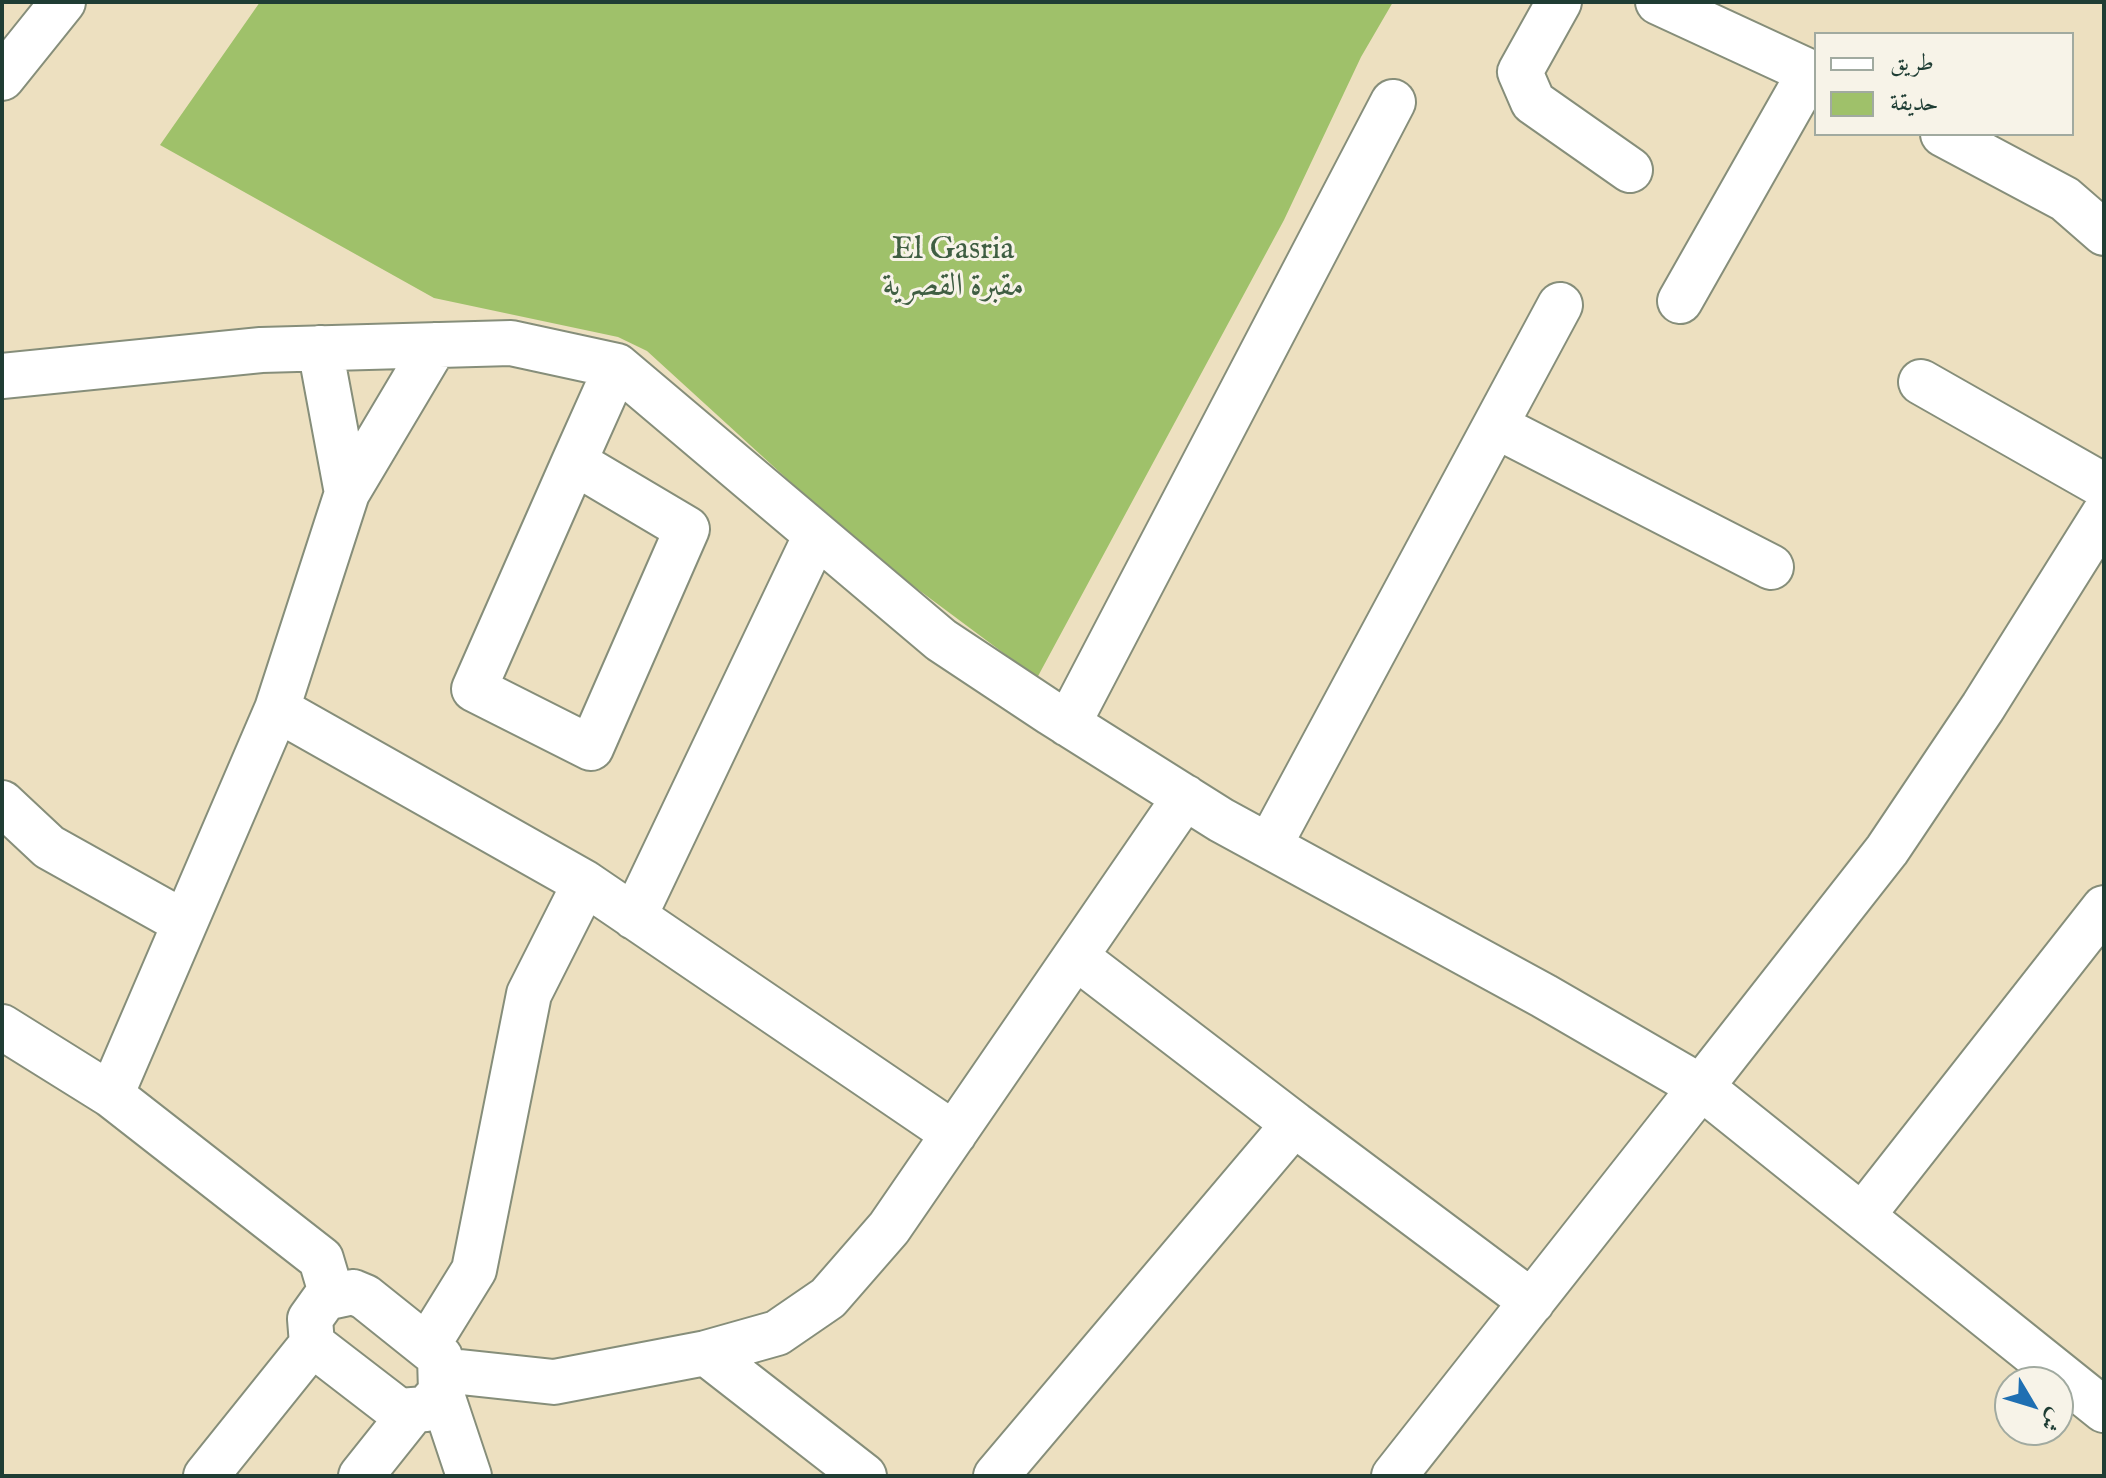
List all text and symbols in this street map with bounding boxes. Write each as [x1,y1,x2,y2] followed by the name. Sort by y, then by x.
[1814,32,2074,136] legend
[1890,48,1934,79] text: طريق
[1890,88,1939,119] text: حديقة
[882,232,1024,307] park label: El Gasria مقبرة القصرية
[1994,1366,2074,1446] north arrow
[2034,1402,2069,1437] text: ش

